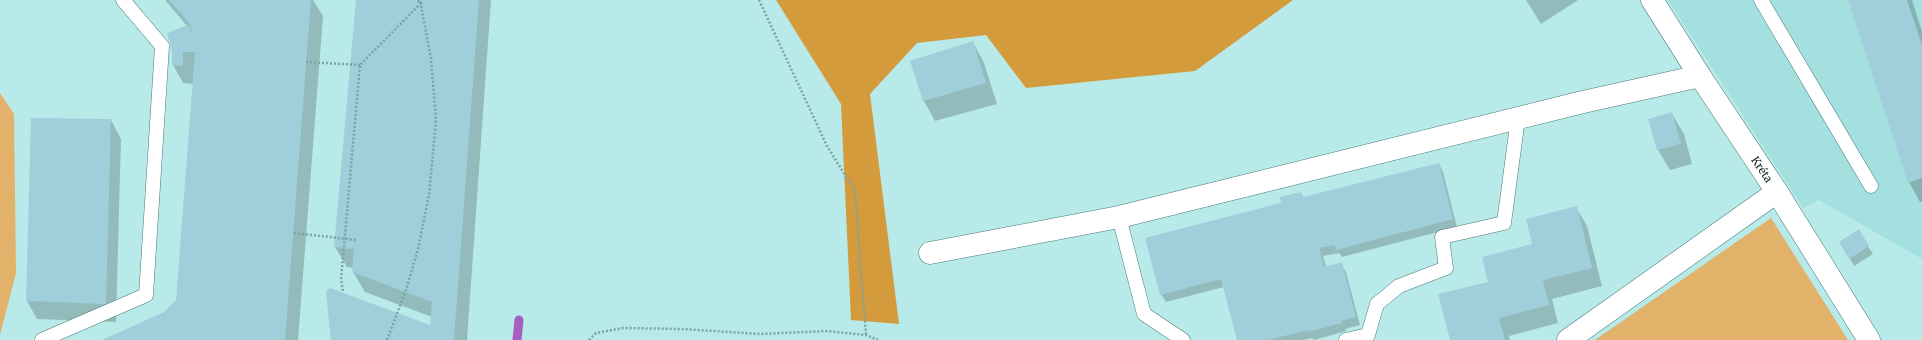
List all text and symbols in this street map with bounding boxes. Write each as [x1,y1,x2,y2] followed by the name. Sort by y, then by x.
[1748,154,1776,185] street label: Kréta

